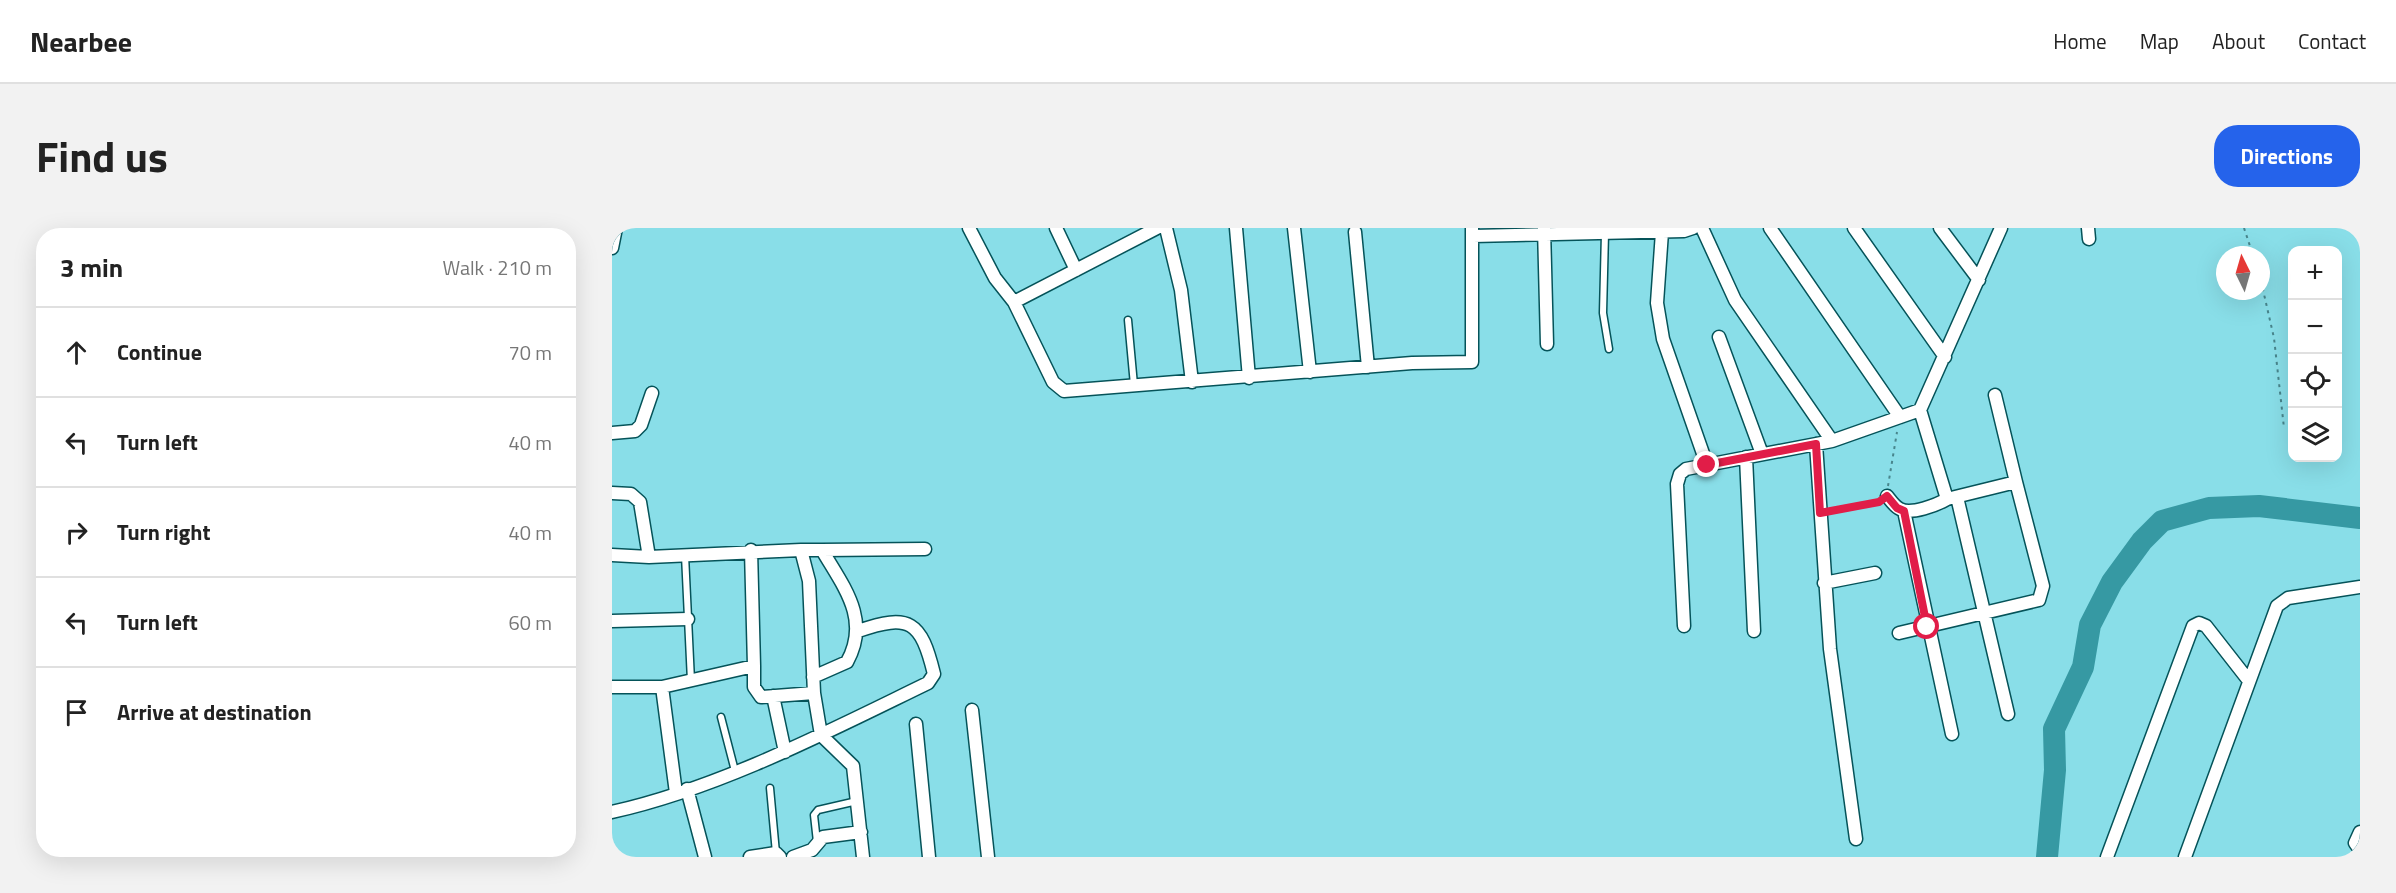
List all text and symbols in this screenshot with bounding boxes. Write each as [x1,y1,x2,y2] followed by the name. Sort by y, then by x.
[30,20,132,63] text: Nearbee
[2053,25,2107,57] text: Home
[2140,25,2179,57] text: Map
[2212,25,2265,57] text: About
[2298,25,2366,57] text: Contact
[36,124,168,188] text: Find us
[2214,125,2360,187] button: Directions
[2216,246,2270,300] north arrow
[2288,246,2342,462] map controls
[2288,246,2342,300] button: +
[60,248,123,287] text: 3 min
[443,252,552,283] text: Walk · 210 m
[2288,300,2342,354] button: −
[117,335,202,369] text: Continue
[60,336,93,369] icon: ahead
[508,337,552,368] text: 70 m
[2288,354,2342,408] button: locate
[2288,408,2342,462] button: layers
[117,425,198,459] text: Turn left
[60,426,93,459] icon: left
[508,427,552,458] text: 40 m
[1693,451,1719,477] route end
[117,515,211,549] text: Turn right
[60,516,93,549] icon: right
[508,517,552,548] text: 40 m
[117,605,198,639] text: Turn left
[60,606,93,639] icon: left
[508,607,552,638] text: 60 m
[1913,613,1939,639] route start
[117,695,312,729] text: Arrive at destination
[60,696,93,729] icon: arrive

